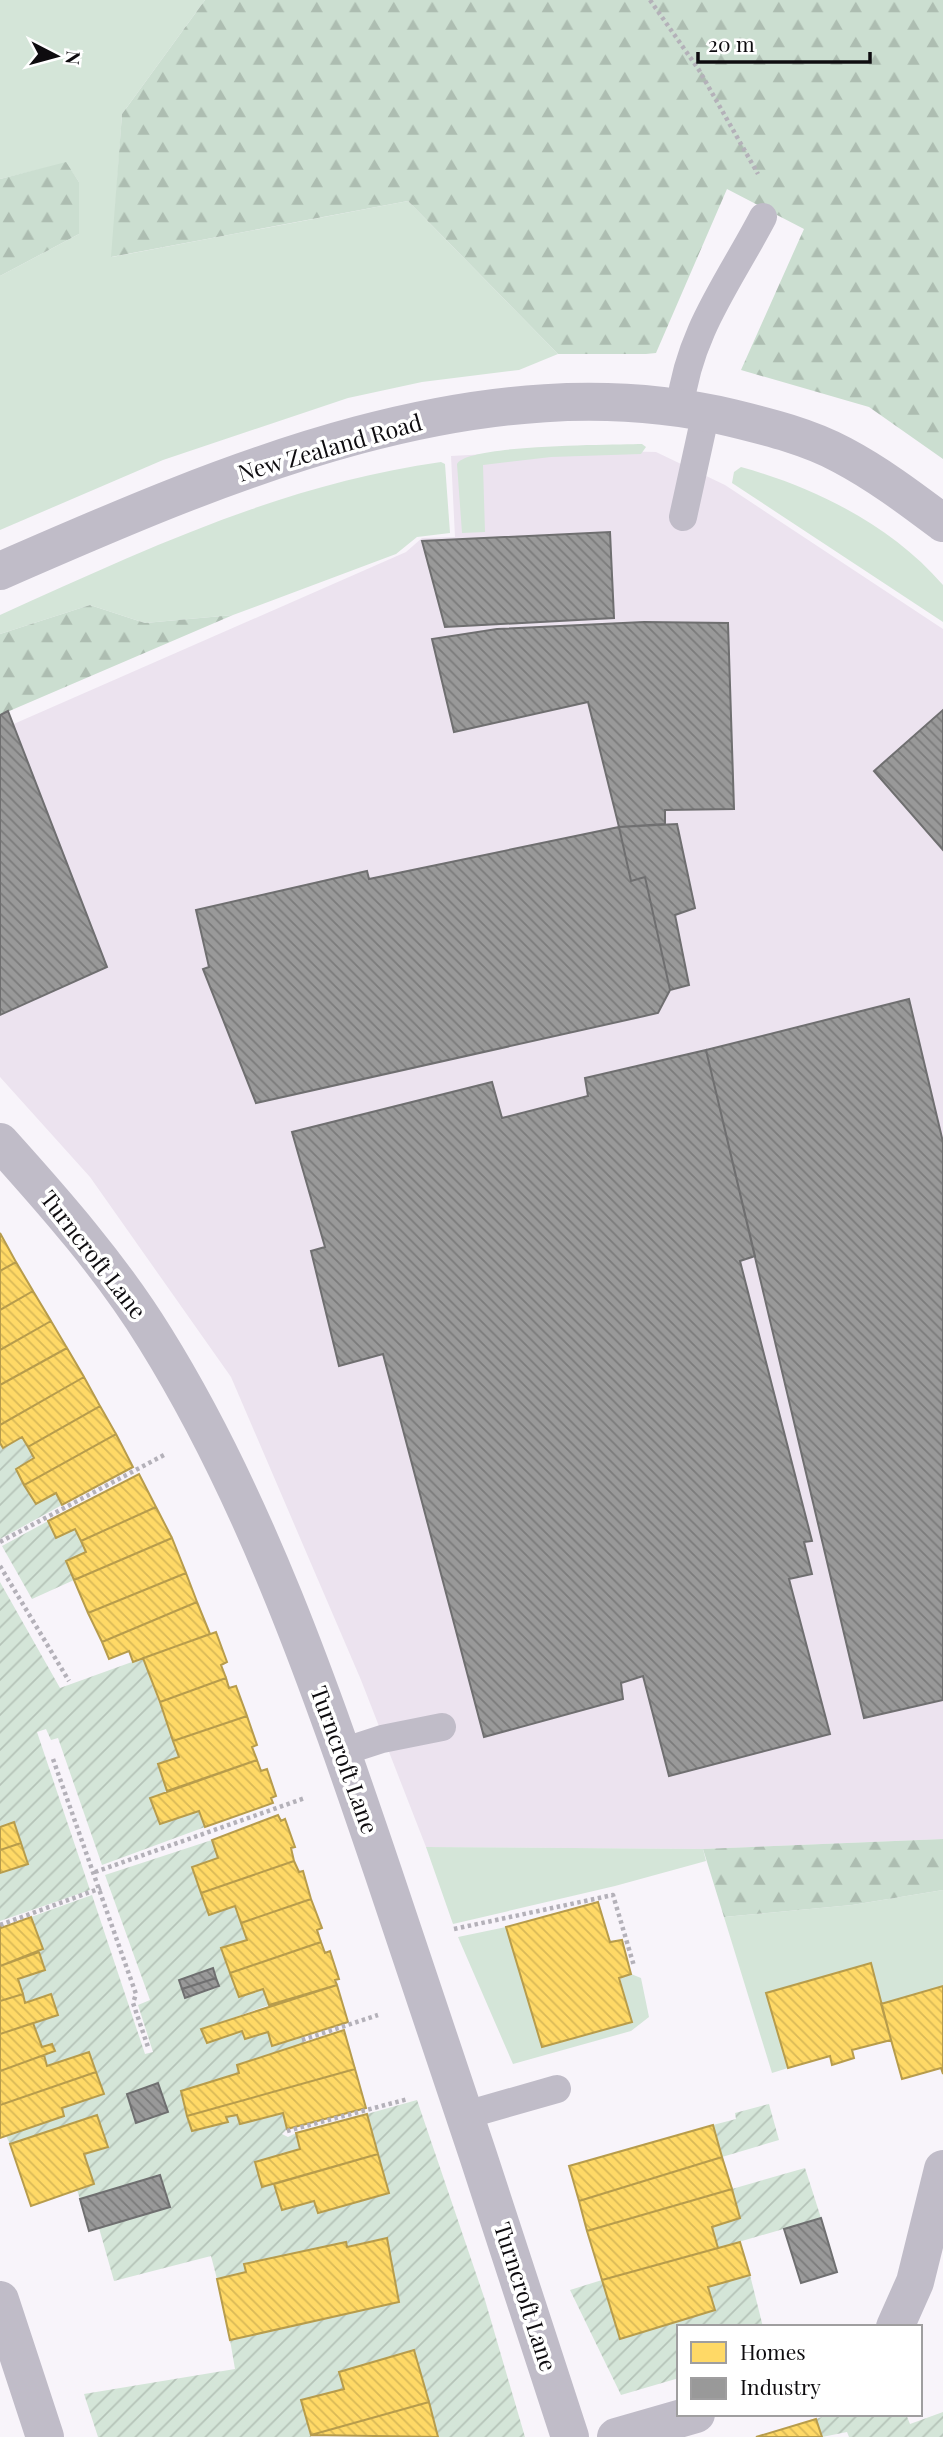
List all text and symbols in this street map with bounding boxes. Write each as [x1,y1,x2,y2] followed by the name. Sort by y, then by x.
[21,21,91,91] north arrow
[698,21,870,65] scale bar
[708,29,755,57] text: 20 m
[60,50,88,66] text: N
[234,405,425,488] street label: New Zealand Road
[34,1183,154,1325] street label: Turncroft Lane
[304,1681,386,1838] street label: Turncroft Lane
[488,2218,565,2375] street label: Turncroft Lane
[677,2325,922,2416] legend
[740,2337,806,2365] text: Homes
[740,2372,821,2400] text: Industry

